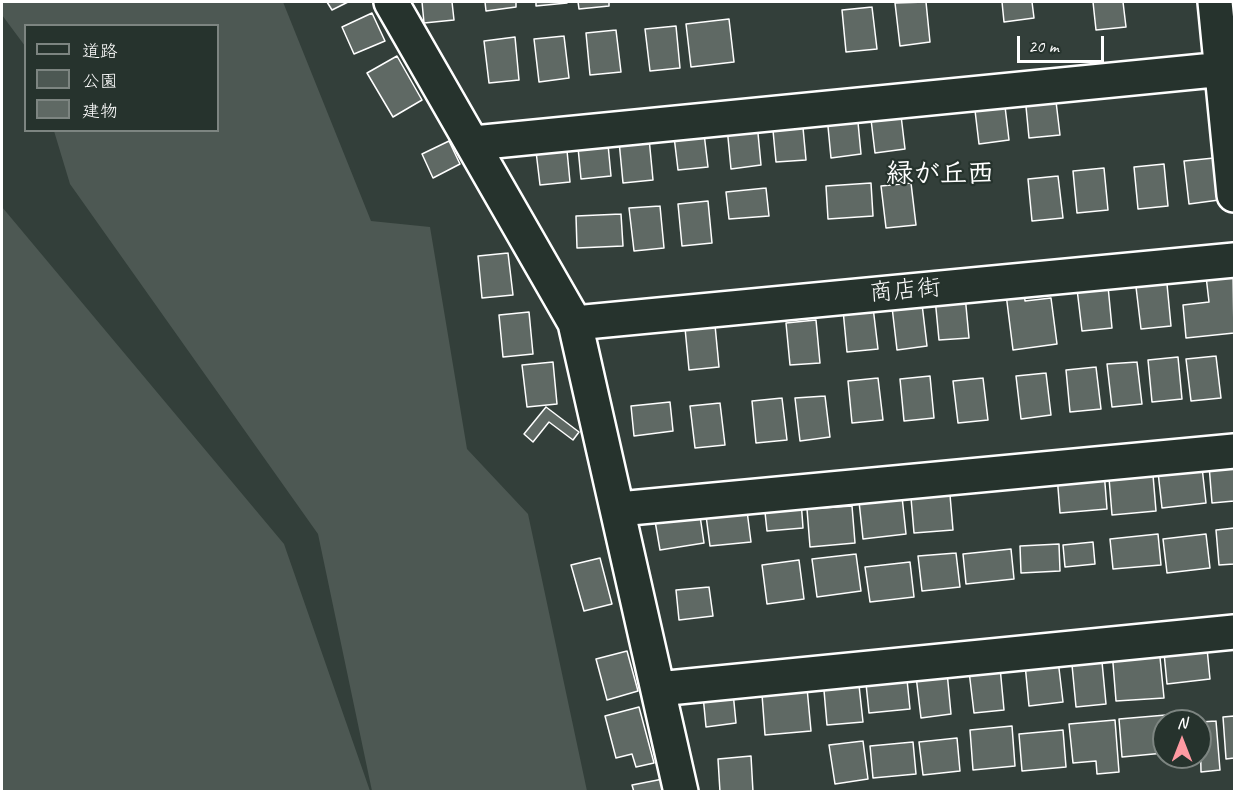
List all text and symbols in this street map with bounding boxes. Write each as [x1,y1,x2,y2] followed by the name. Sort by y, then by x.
[24,24,219,132] legend
[1020,24,1107,62] scale bar
[1028,35,1059,57] text: 20 m
[82,40,118,62] text: 道路
[82,70,118,92] text: 公園
[82,100,118,122] text: 建物
[886,159,994,191] district label: 緑が丘西
[868,274,942,308] street label: 商店街
[1152,709,1212,769] north arrow
[1177,713,1187,733] text: N

